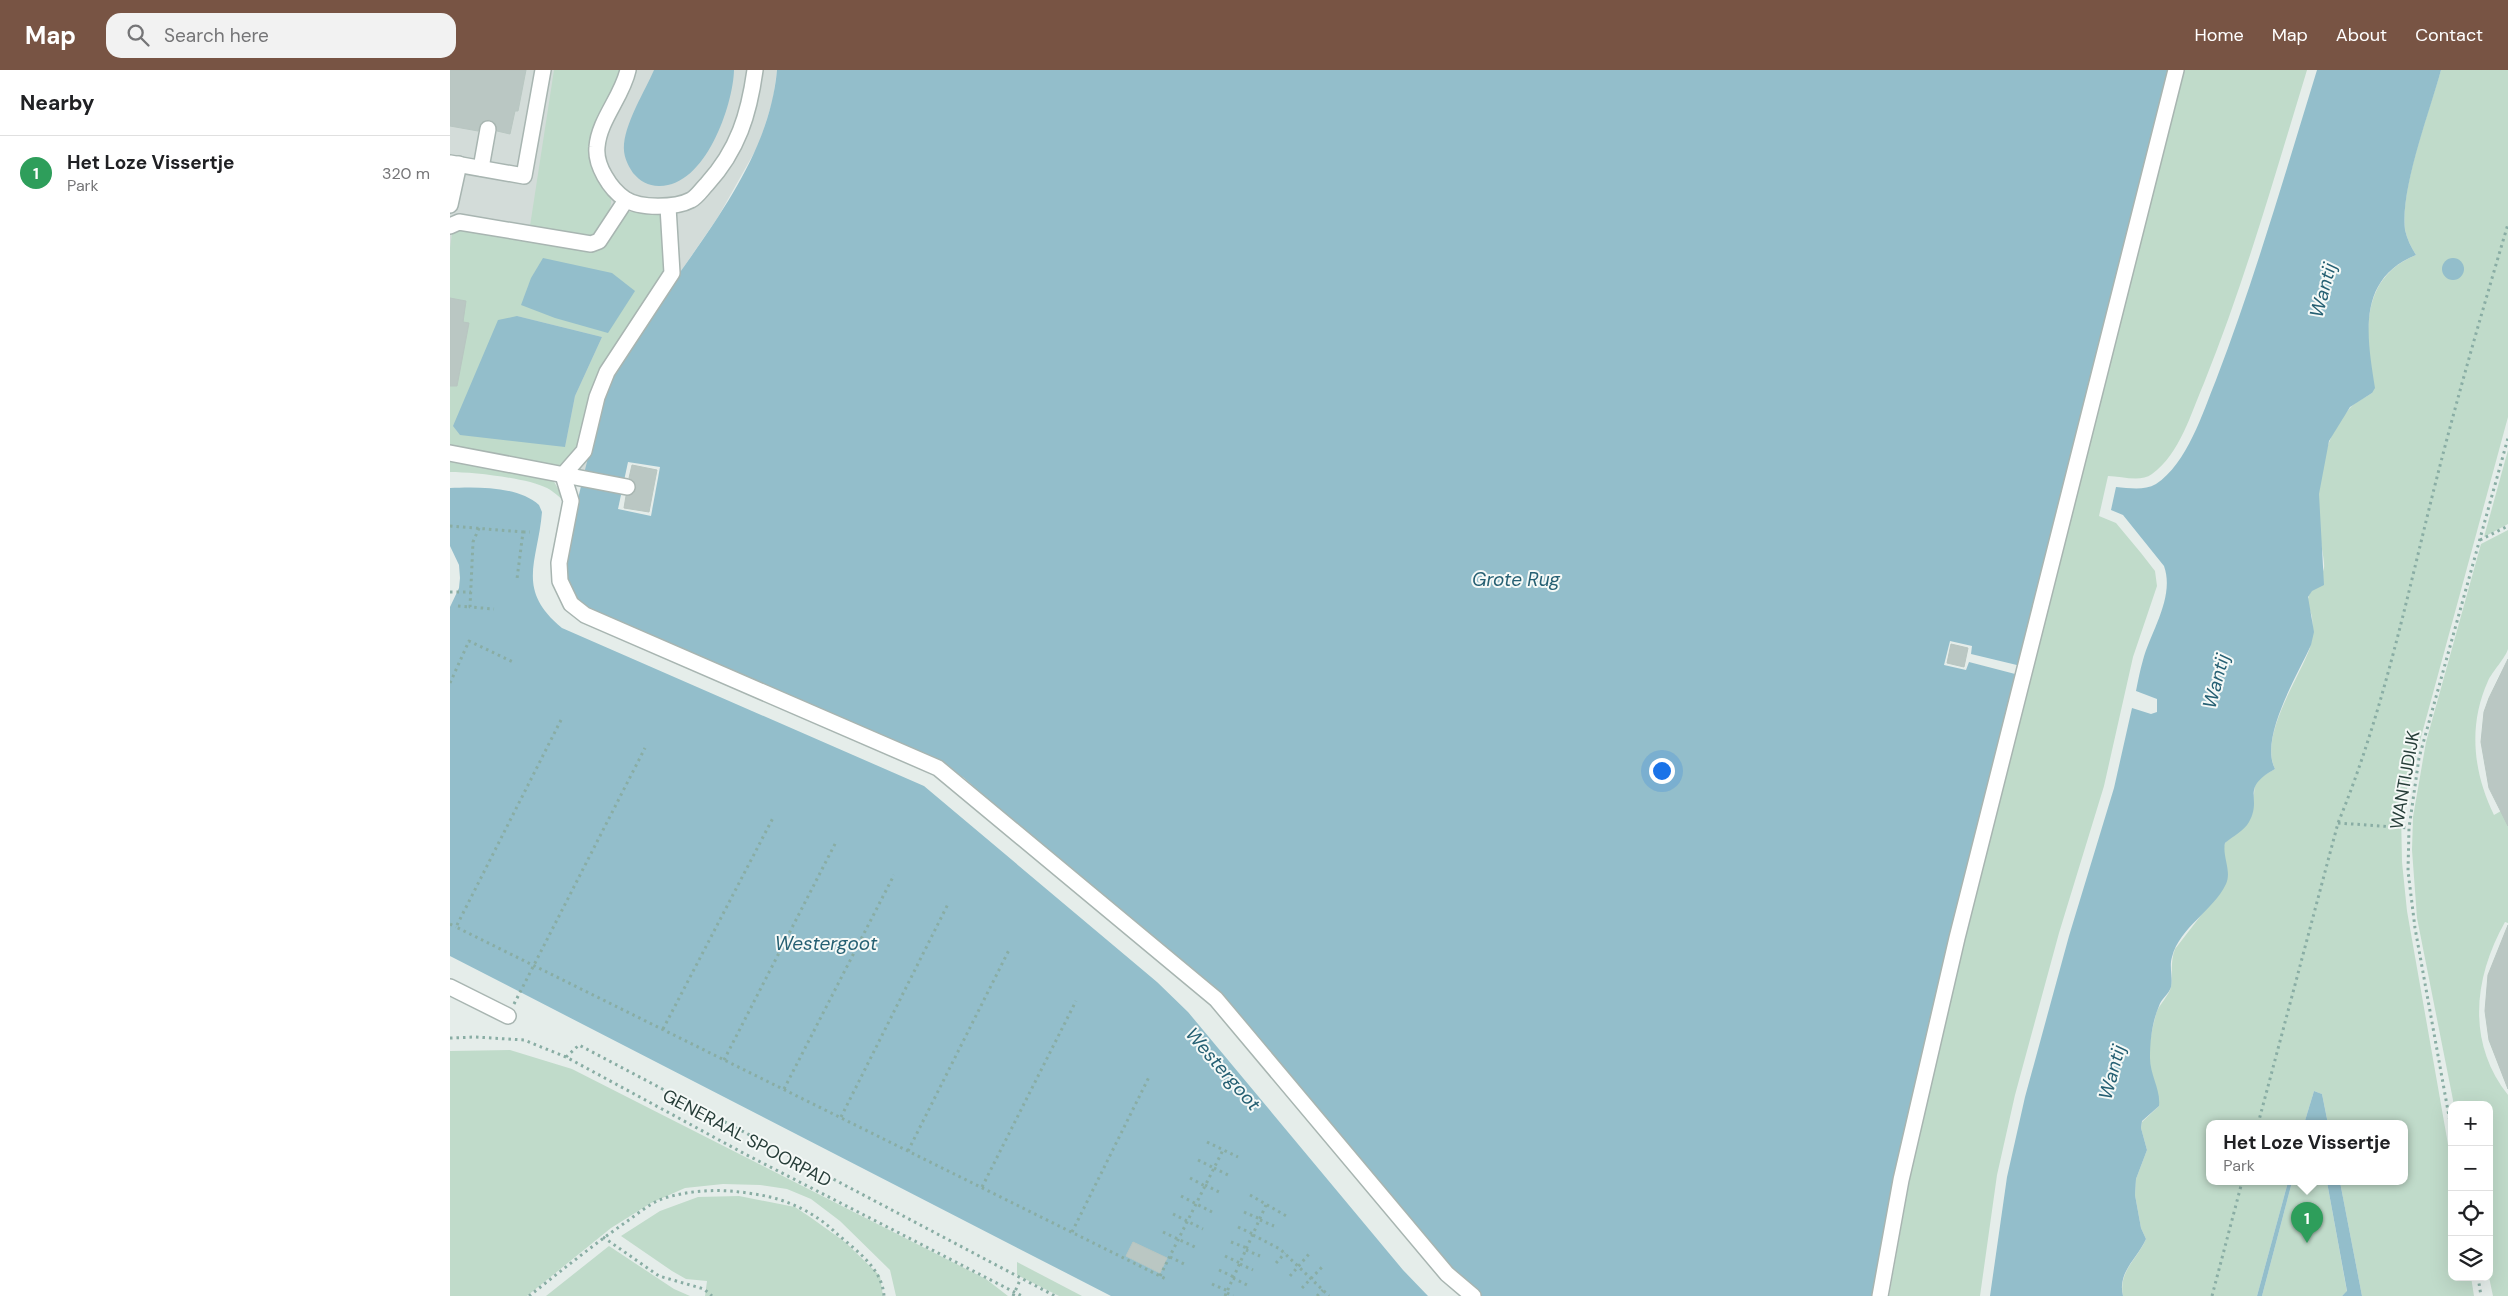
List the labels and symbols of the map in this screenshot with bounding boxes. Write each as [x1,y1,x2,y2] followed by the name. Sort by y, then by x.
[2304,260,2342,320] water label: Wantij
[1472,567,1561,592] water label: Grote Rug
[2197,651,2235,711] water label: Wantij
[2384,728,2426,831] street label: WANTIJDIJK
[1649,758,1675,784] your location
[775,931,878,956] water label: Westergoot
[1180,1022,1266,1116] water label: Westergoot
[2093,1042,2131,1102] water label: Wantij
[658,1083,836,1193] street label: GENERAAL SPOORPAD
[2291,1202,2323,1243] pin: 1

